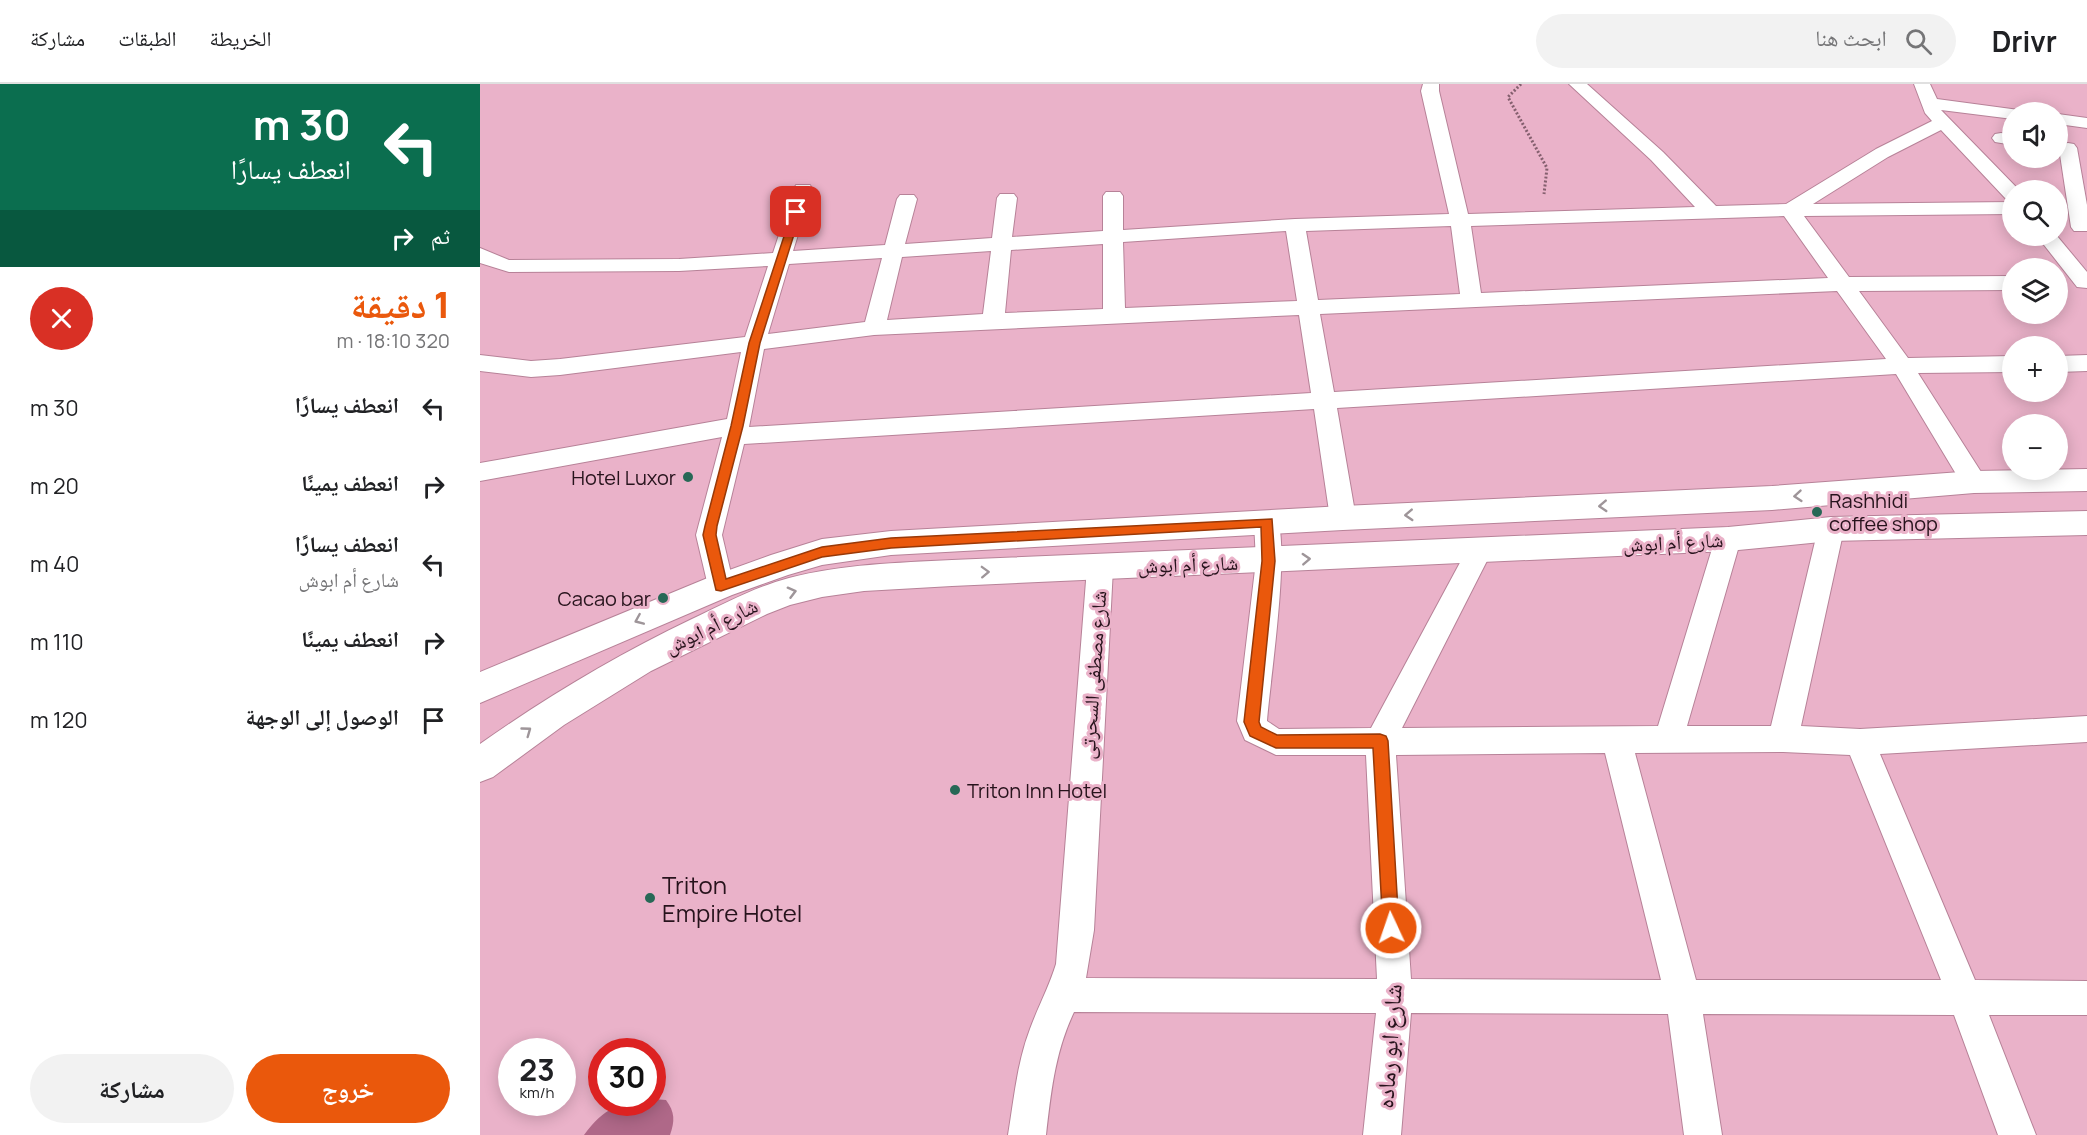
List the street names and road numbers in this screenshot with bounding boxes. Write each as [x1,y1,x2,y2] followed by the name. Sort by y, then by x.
[1622,526,1724,559] street label: شارع أم ابوش
[1137,549,1239,580] street label: شارع أم ابوش
[1074,590,1112,760] street label: شارع مصطفى السحرتى
[660,592,762,661] street label: شارع أم ابوش
[1367,983,1409,1109] street label: شارع ابو رماده

